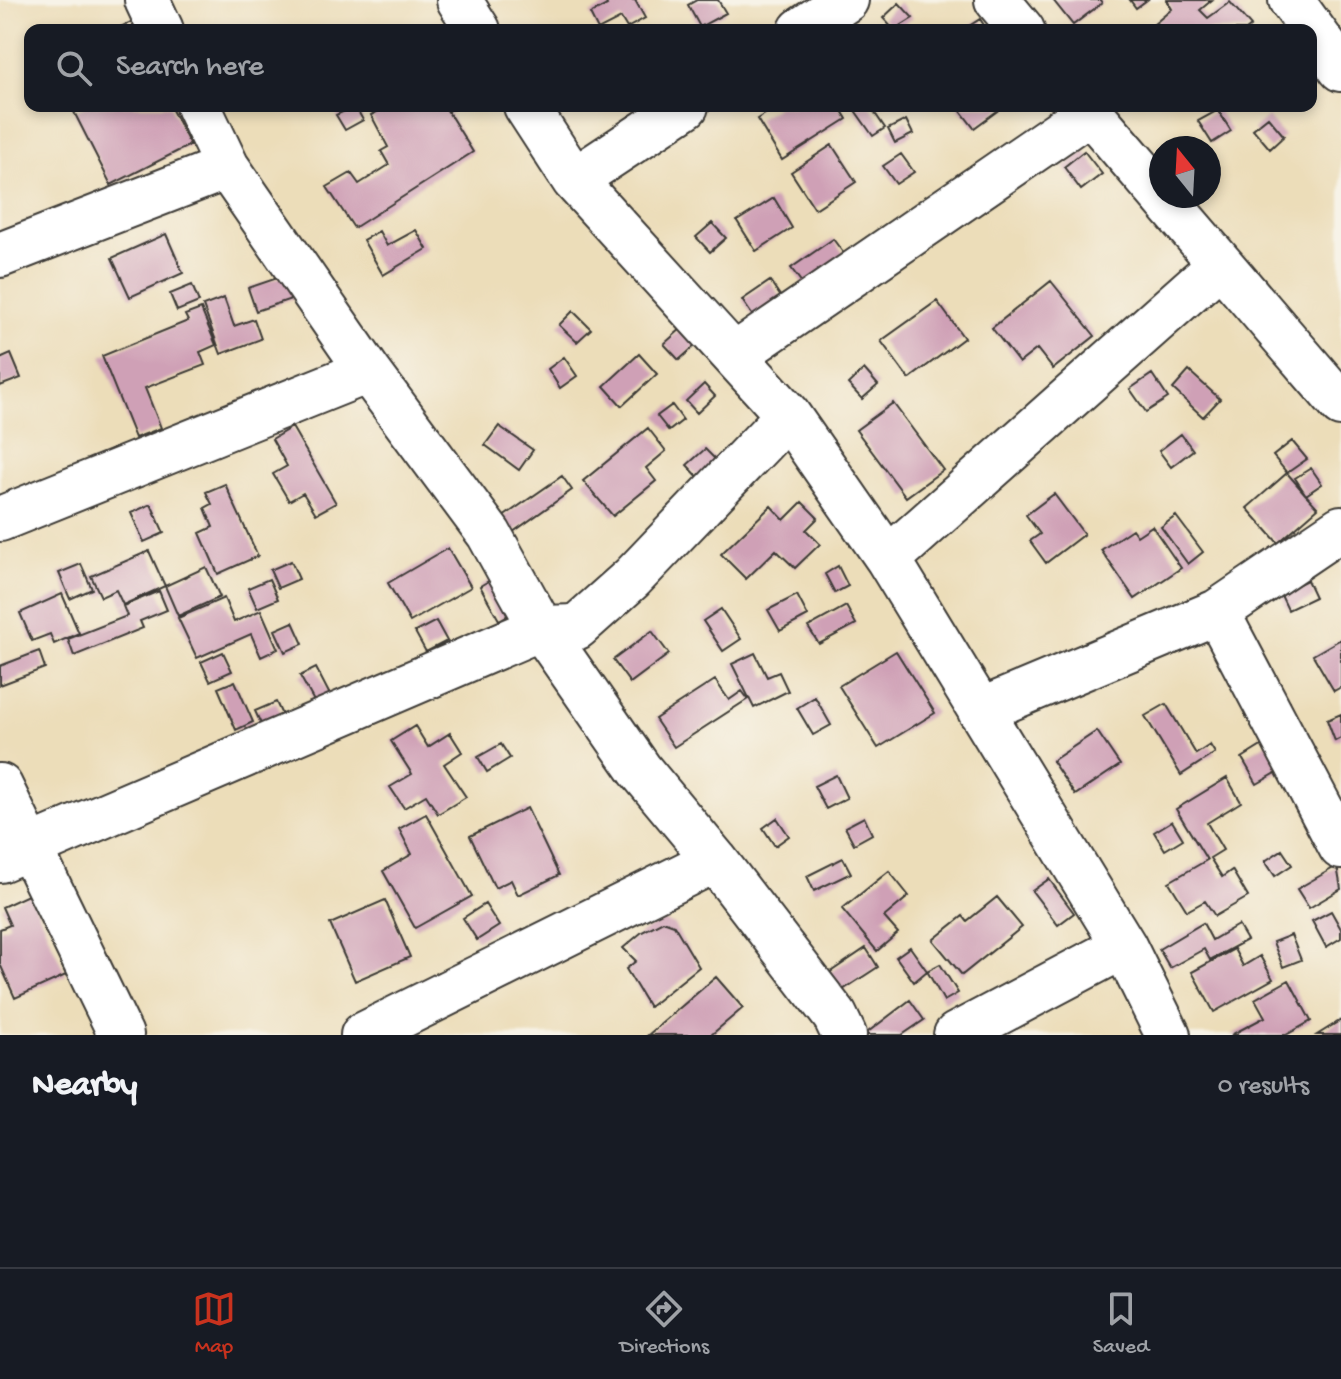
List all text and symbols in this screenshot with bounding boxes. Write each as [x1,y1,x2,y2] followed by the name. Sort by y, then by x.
[24,24,1317,112] search box
[52,46,96,90] icon: search
[116,51,264,86] text: Search here
[1149,136,1221,208] north arrow
[32,1067,137,1107] text: Nearby
[1218,1072,1309,1103] text: 0 results
[192,1287,236,1361] tab: Map
[620,1287,709,1361] tab: Directions
[1093,1287,1149,1361] tab: Saved

